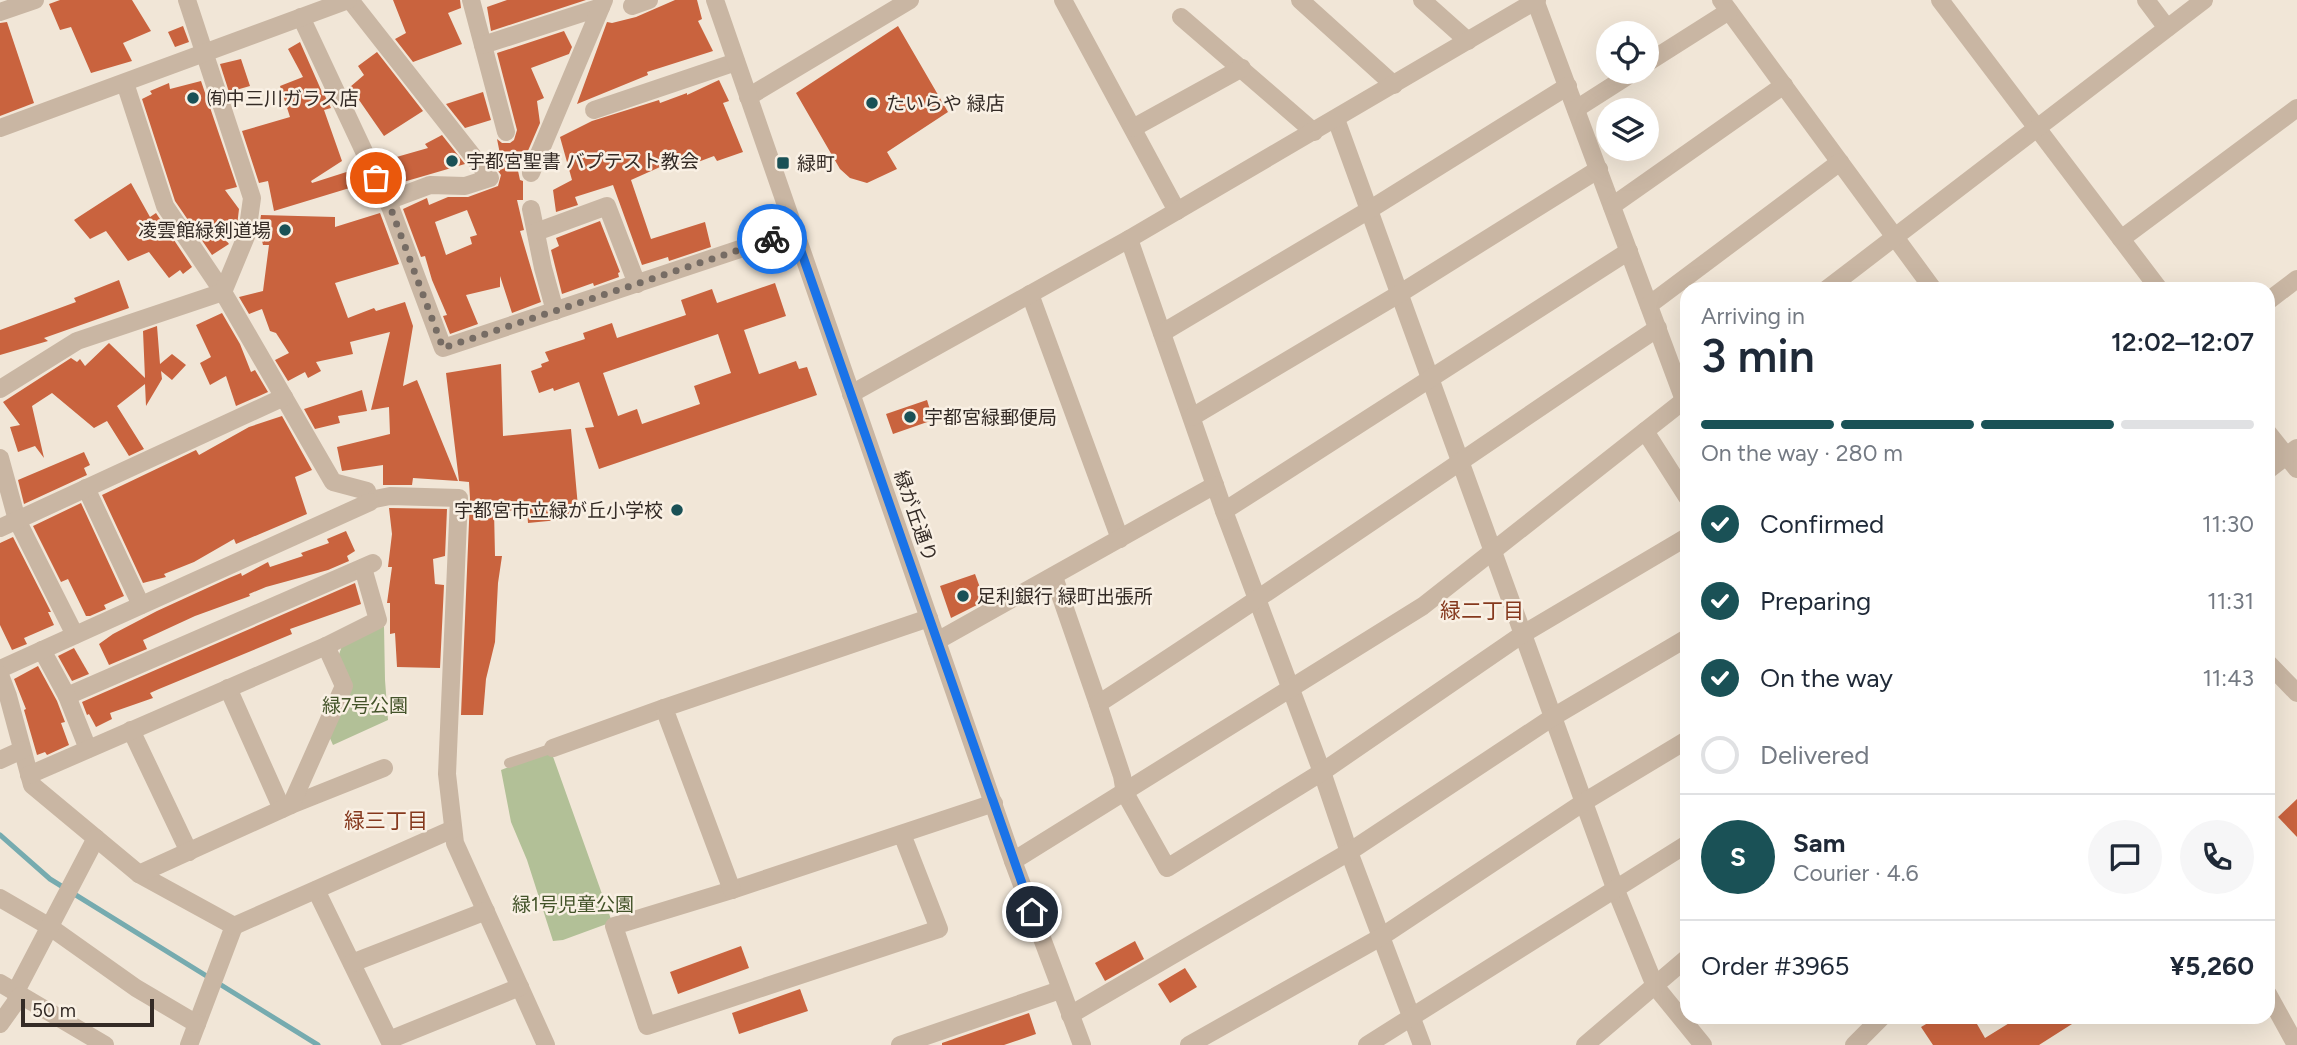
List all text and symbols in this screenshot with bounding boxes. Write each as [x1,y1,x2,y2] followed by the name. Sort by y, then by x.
[1596,21,1659,161] map controls
[1596,21,1659,84] button: locate
[207,87,359,110] place label: ㈲中三川ガラス店
[185,90,201,106] marker: ㈲中三川ガラス店
[886,92,1005,115] place label: たいらや 緑店
[864,95,880,111] marker: たいらや 緑店
[1596,98,1659,161] button: layers
[346,148,406,208] pin
[466,150,699,173] place label: 宇都宮聖書 バプテスト教会
[797,152,835,175] place label: 緑町
[444,153,460,169] marker: 宇都宮聖書 バプテスト教会
[775,155,791,171] marker: 緑町
[357,159,395,197] icon: bag
[737,204,807,274] courier
[138,219,271,242] place label: 凌雲館緑剣道場
[753,220,791,258] icon: bike
[277,222,293,238] marker: 凌雲館緑剣道場
[1701,302,1805,330] text: Arriving in
[2111,326,2254,358] text: 12:02–12:07
[1701,328,1815,384] text: 3 min
[924,406,1057,429] place label: 宇都宮緑郵便局
[902,409,918,425] marker: 宇都宮緑郵便局
[1701,439,1903,467] text: On the way · 280 m
[889,467,942,565] street label: 緑が丘通り
[454,499,663,522] place label: 宇都宮市立緑が丘小学校
[669,502,685,518] marker: 宇都宮市立緑が丘小学校
[1701,505,1739,543] icon: check
[1760,508,1884,540] text: Confirmed
[2202,510,2254,538] text: 11:30
[1701,582,1739,620] icon: check
[977,585,1153,608] place label: 足利銀行 緑町出張所
[1760,585,1871,617] text: Preparing
[2207,587,2254,615] text: 11:31
[955,588,971,604] marker: 足利銀行 緑町出張所
[1440,598,1524,623] district label: 緑二丁目
[1701,659,1739,697] icon: check
[1760,662,1893,694] text: On the way
[2202,664,2254,692] text: 11:43
[322,694,408,717] park label: 緑7号公園
[1760,739,1869,771] text: Delivered
[344,808,428,833] district label: 緑三丁目
[2088,820,2162,894] button: chat
[2180,820,2254,894] button: phone
[1793,827,1845,859] text: Sam
[1730,841,1746,873] text: S
[1793,859,1919,887] text: Courier · 4.6
[1002,882,1062,942] pin
[512,893,634,916] park label: 緑1号児童公園
[1013,893,1051,931] icon: home
[1701,950,1850,982] text: Order #3965
[2170,950,2254,982] text: ¥5,260
[21,996,154,1028] scale bar
[32,999,76,1022] text: 50 m

